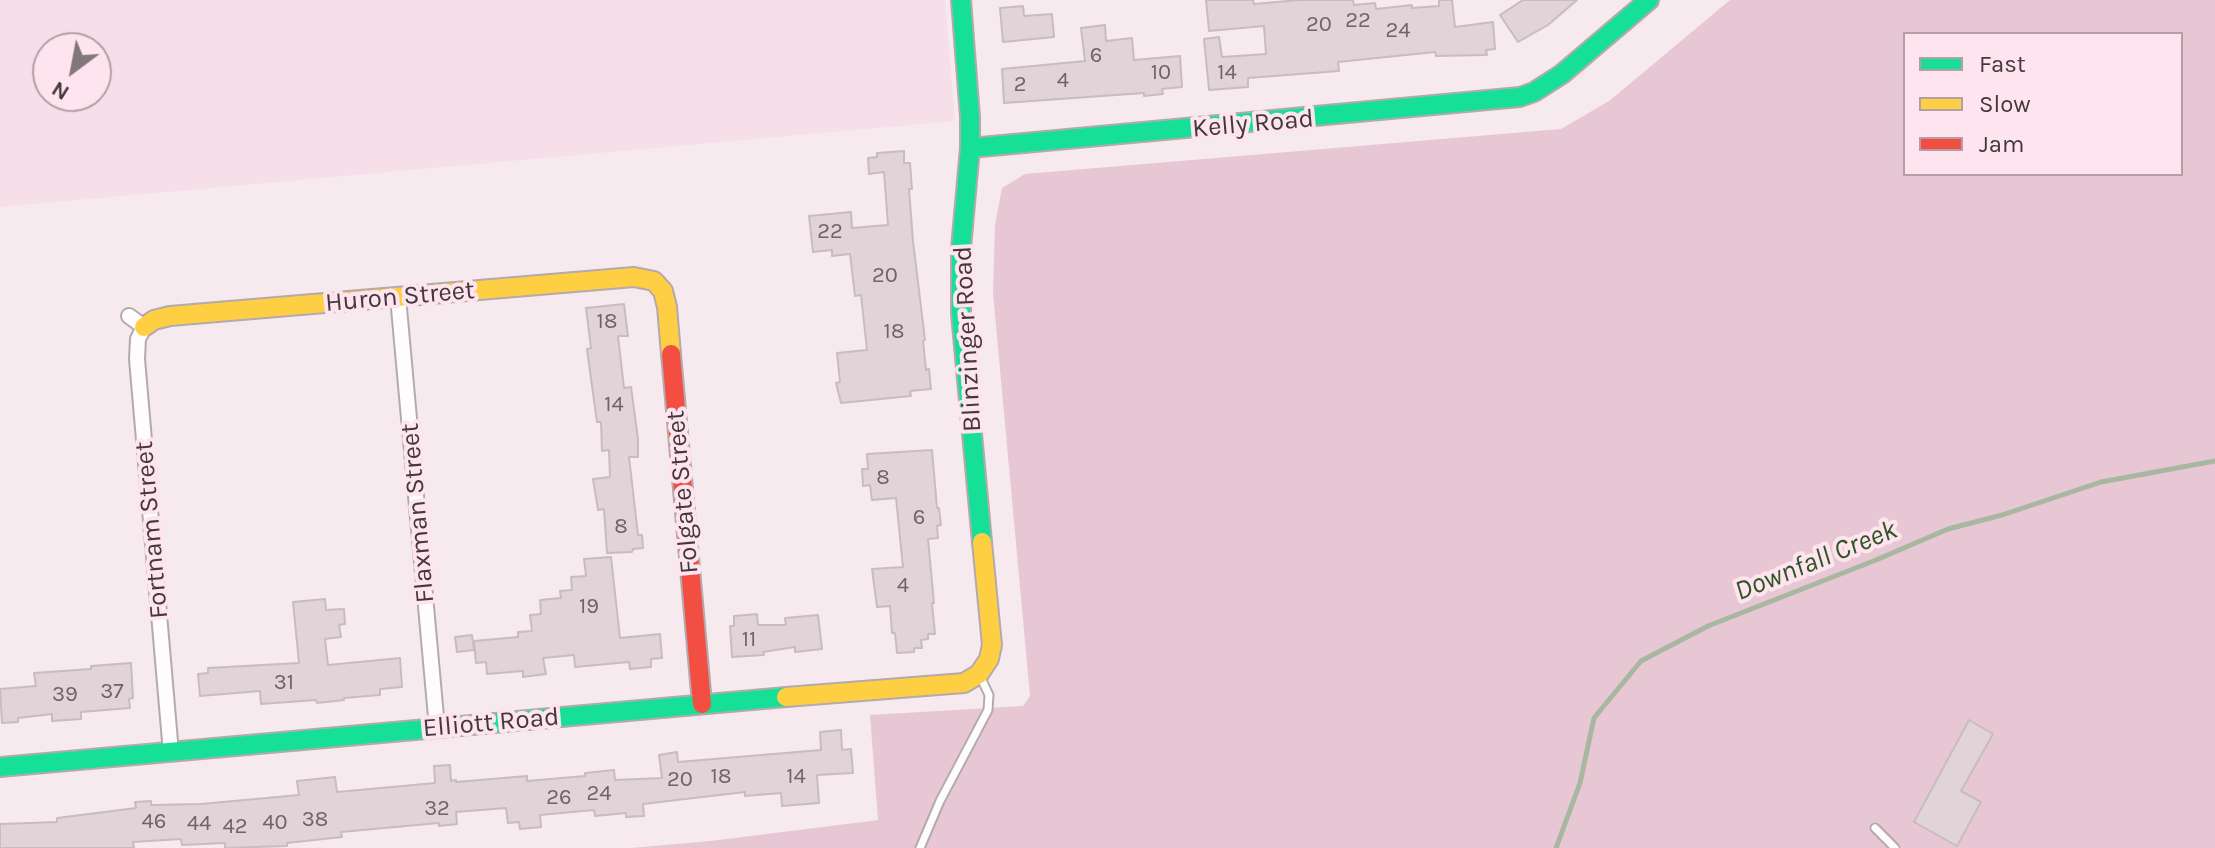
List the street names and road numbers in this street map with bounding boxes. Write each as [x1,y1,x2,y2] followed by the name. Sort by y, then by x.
[1191,103,1315,145] street label: Kelly Road
[948,245,988,433] street label: Blinzinger Road
[324,275,476,319] street label: Huron Street
[660,409,706,575] street label: Folgate Street
[395,422,441,604] street label: Flaxman Street
[129,440,175,620] street label: Fortnam Street
[422,702,560,744] street label: Elliott Road

